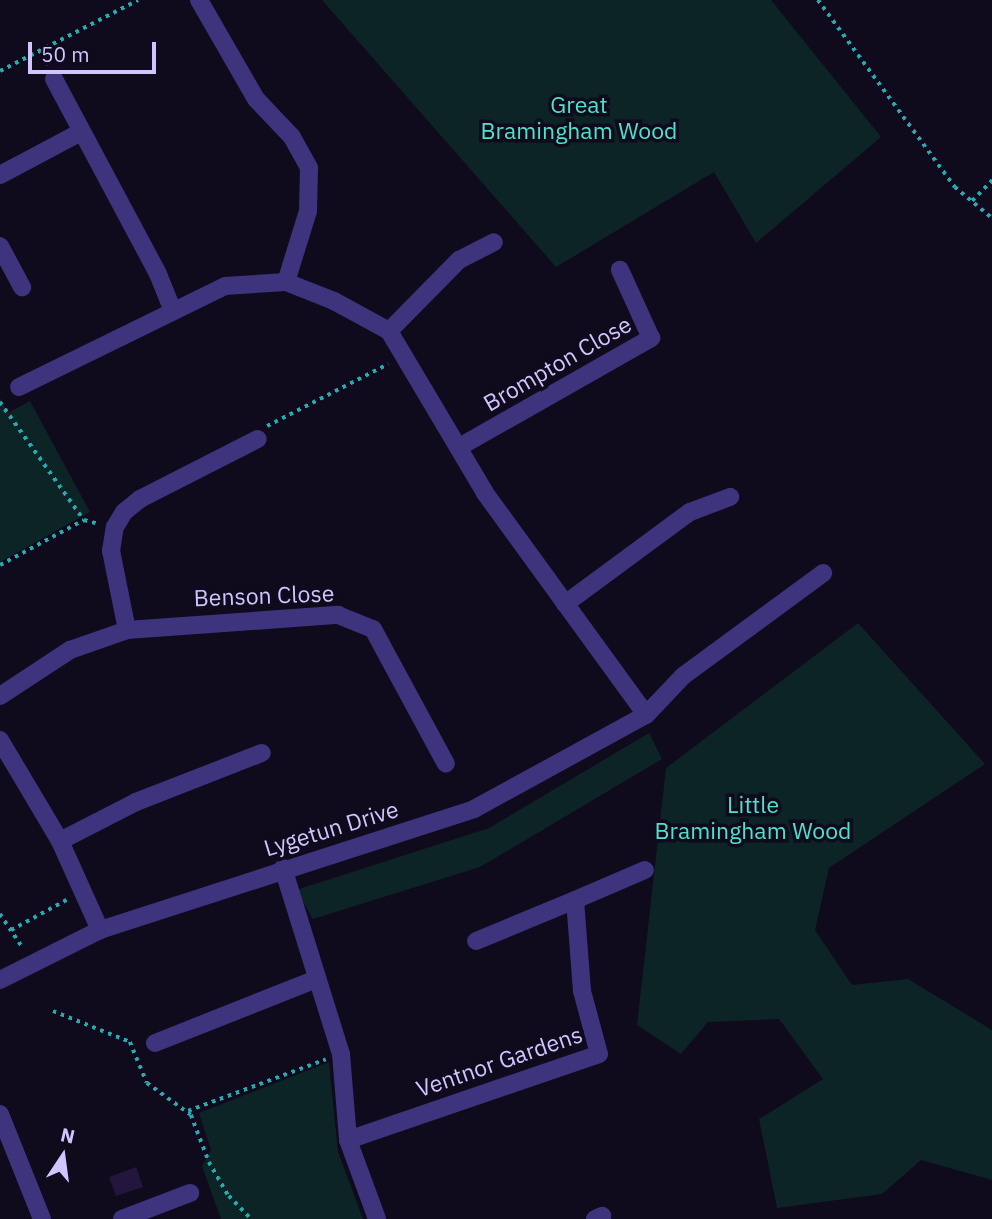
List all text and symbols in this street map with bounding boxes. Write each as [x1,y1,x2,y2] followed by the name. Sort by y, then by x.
[32,28,159,72] scale bar
[41,40,90,68] text: 50 m
[481,90,677,144] park label: Great Bramingham Wood
[478,310,636,416] street label: Brompton Close
[193,579,335,611] street label: Benson Close
[655,790,851,844] park label: Little Bramingham Wood
[260,794,402,862] street label: Lygetun Drive
[412,1020,586,1102] street label: Ventnor Gardens
[28,1121,98,1191] north arrow
[58,1122,77,1149] text: N

